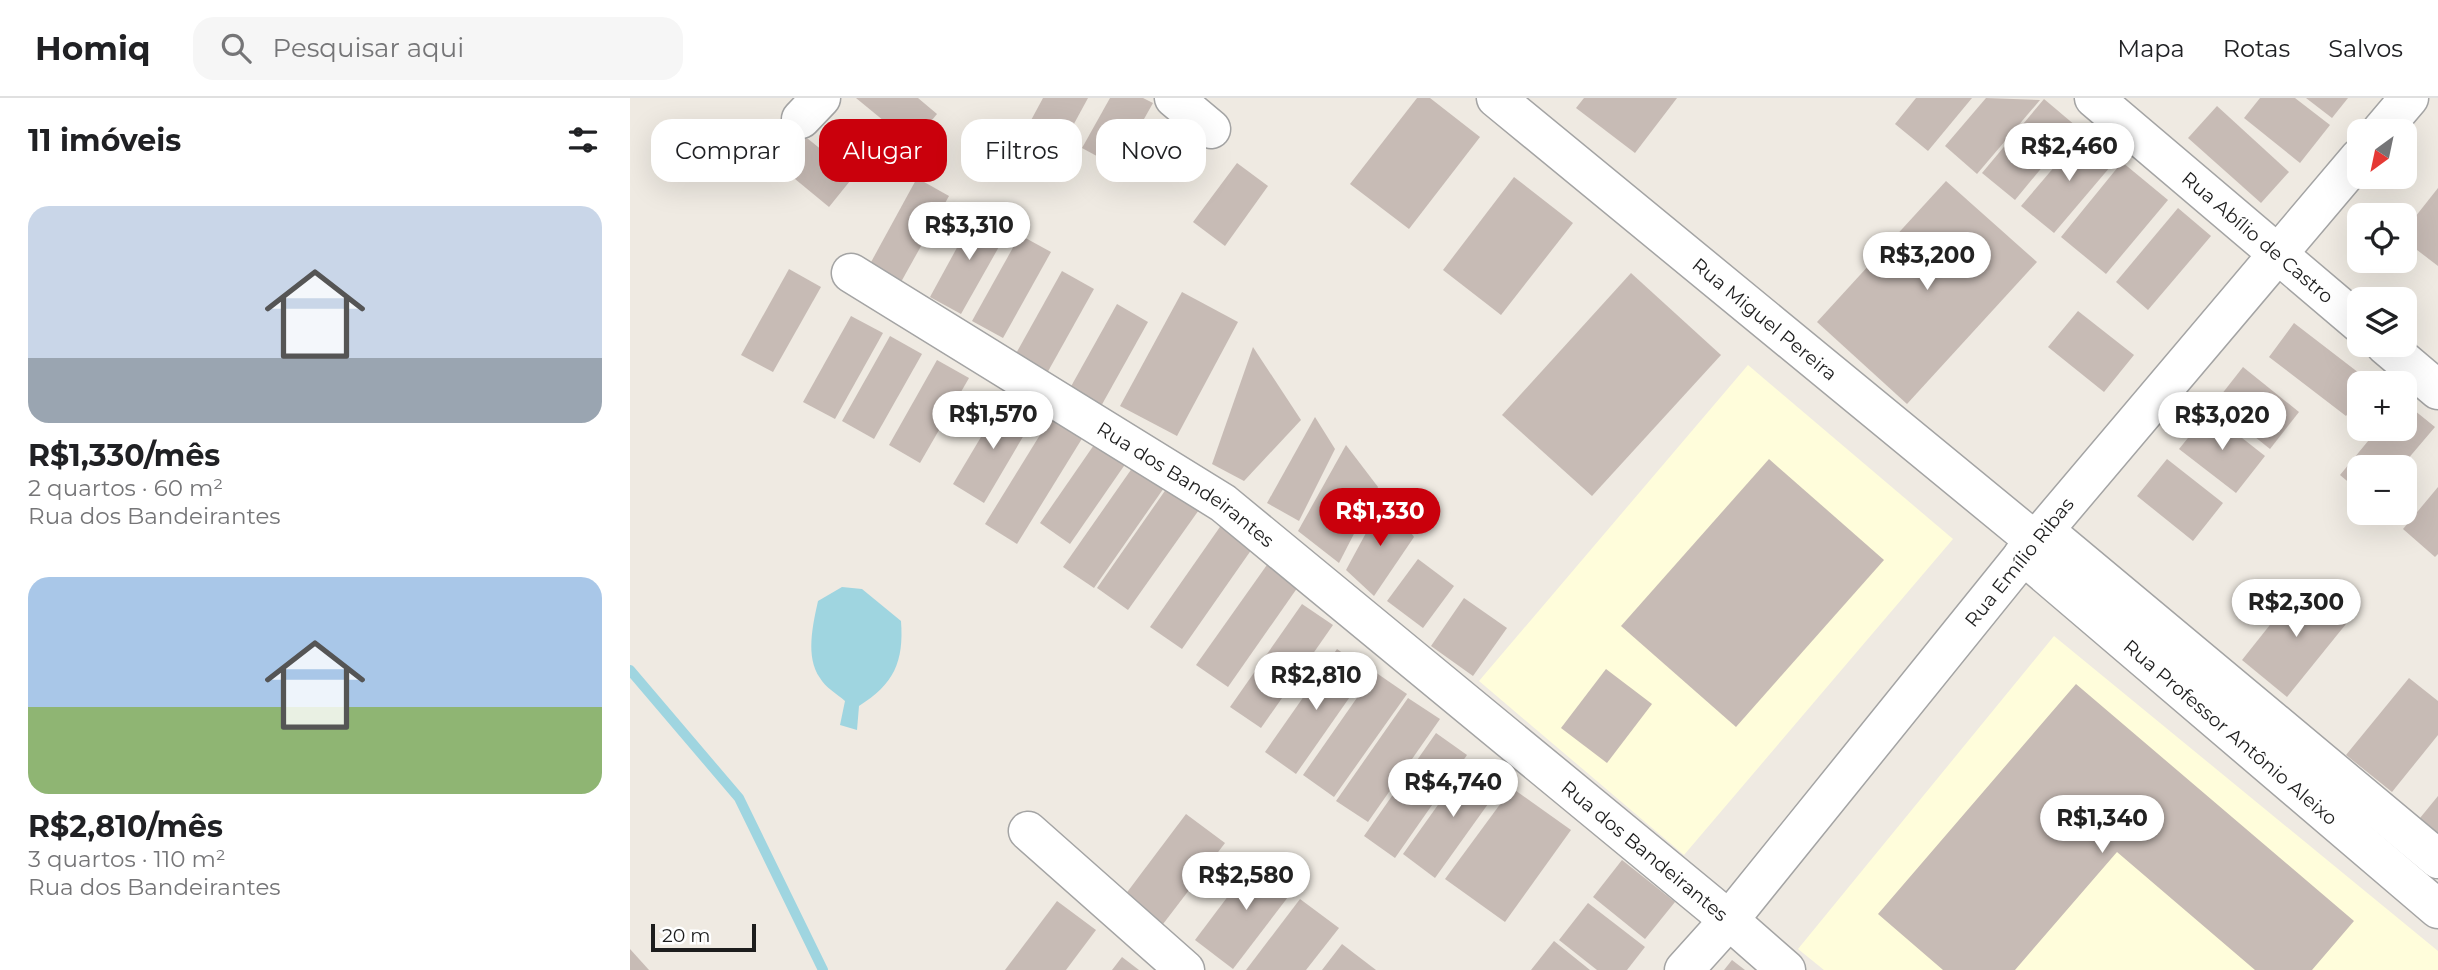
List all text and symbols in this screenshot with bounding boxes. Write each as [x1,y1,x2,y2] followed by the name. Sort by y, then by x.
[193,17,683,80] search box
[35,28,151,68] text: Homiq
[217,29,255,67] icon: search
[273,32,464,64] text: Pesquisar aqui
[2117,34,2185,63] text: Mapa
[2223,34,2290,63] text: Rotas
[2328,34,2403,63] text: Salvos
[651,119,805,182] chip: Comprar
[819,119,947,182] chip: Alugar
[961,119,1082,182] chip: Filtros
[1096,119,1206,182] chip: Novo
[2347,119,2417,189] north arrow
[2347,119,2417,525] map controls
[564,121,602,159] icon: filters
[28,122,181,159] text: 11 imóveis
[2004,123,2134,183] pin: R$2,460
[2020,132,2118,160] text: R$2,460
[2177,167,2338,308] street label: Rua Abílio de Castro
[904,202,1034,262] pin: R$3,310
[2347,203,2417,273] button: locate
[924,211,1014,239] text: R$3,310
[1862,232,1992,292] pin: R$3,200
[1879,241,1975,269] text: R$3,200
[252,251,378,377] icon: home
[1688,253,1842,385] street label: Rua Miguel Pereira
[2347,287,2417,357] button: layers
[2347,371,2417,441] button: +
[928,392,1058,451] pin: R$1,570
[2157,392,2287,452] pin: R$3,020
[948,400,1038,428] text: R$1,570
[2174,401,2270,429] text: R$3,020
[1093,417,1279,552] street label: Rua dos Bandeirantes
[28,437,220,474] text: R$1,330/mês
[2347,455,2417,525] button: −
[28,474,223,502] text: 2 quartos · 60 m²
[1315,489,1445,548] pin: R$1,330
[1960,493,2079,632] street label: Rua Emílio Ribas
[1335,497,1425,525] text: R$1,330
[28,502,281,530] text: Rua dos Bandeirantes
[2231,580,2361,639] pin: R$2,300
[2248,588,2344,616] text: R$2,300
[252,622,378,748] icon: home
[2119,635,2342,830] street label: Rua Professor Antônio Aleixo
[1251,652,1381,712] pin: R$2,810
[1270,661,1362,689] text: R$2,810
[1388,760,1518,819] pin: R$4,740
[1404,768,1502,796] text: R$4,740
[1557,776,1732,926] street label: Rua dos Bandeirantes
[2037,796,2167,855] pin: R$1,340
[2056,804,2148,832] text: R$1,340
[28,808,223,845] text: R$2,810/mês
[28,845,226,873] text: 3 quartos · 110 m²
[1181,852,1311,912] pin: R$2,580
[1198,861,1294,889] text: R$2,580
[28,873,281,901] text: Rua dos Bandeirantes
[651,921,756,953] scale bar
[662,924,710,947] text: 20 m

